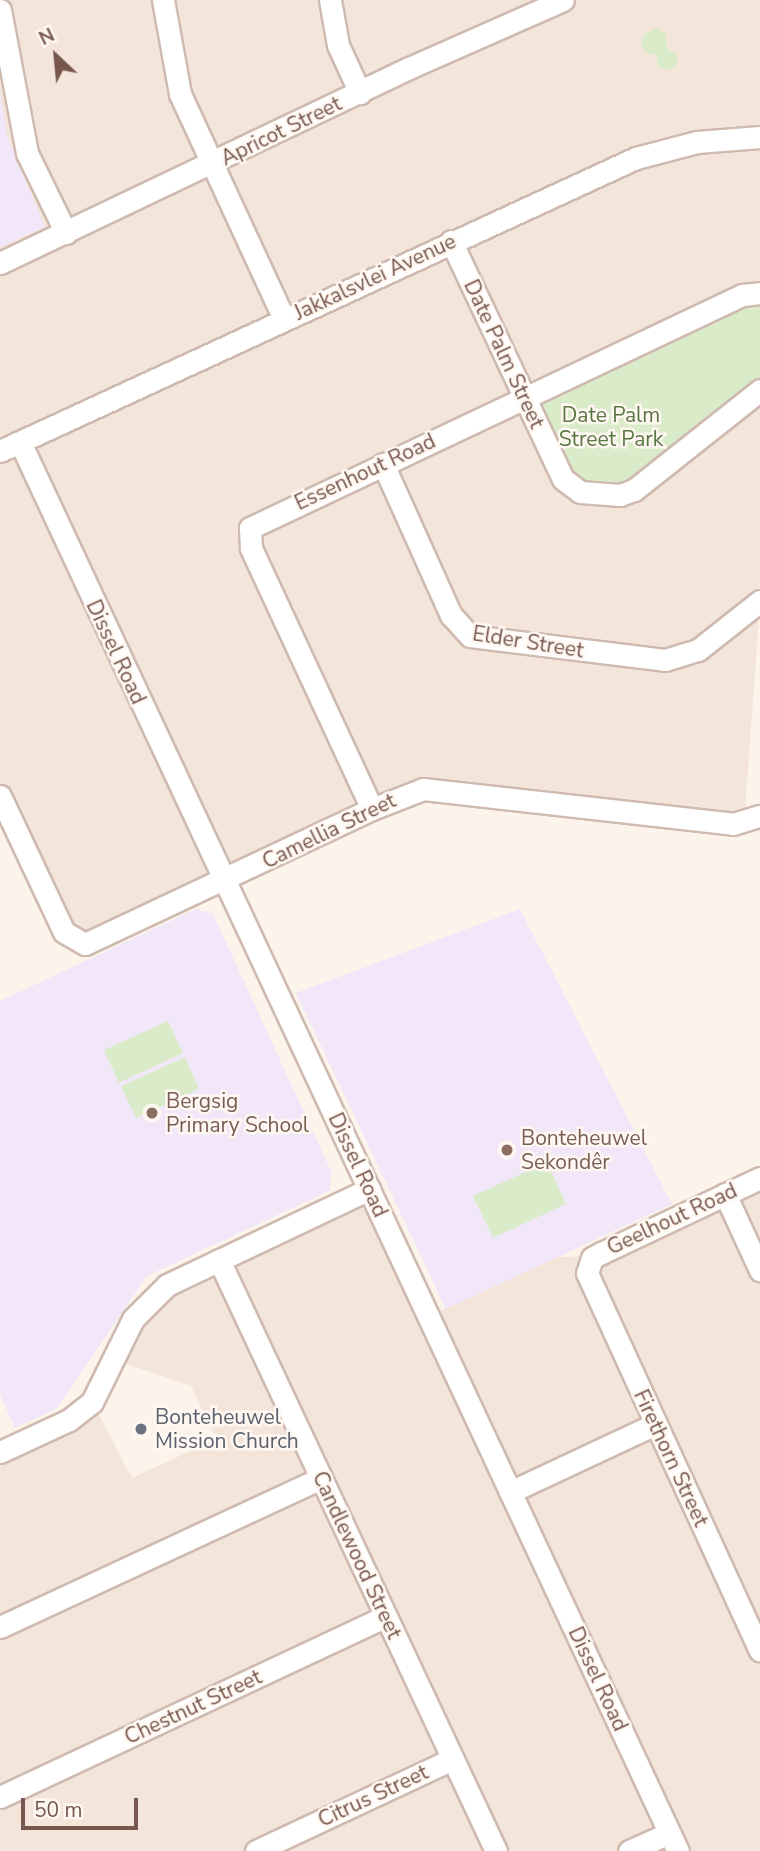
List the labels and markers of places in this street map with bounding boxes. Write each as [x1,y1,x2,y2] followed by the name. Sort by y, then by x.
[166,1088,309,1138] place label: Bergsig Primary School
[144,1105,160,1121] marker: Bergsig Primary School
[521,1125,647,1175] place label: Bonteheuwel Sekondêr
[499,1142,515,1158] marker: Bonteheuwel Sekondêr
[155,1404,299,1454] place label: Bonteheuwel Mission Church
[133,1421,149,1437] marker: Bonteheuwel Mission Church

